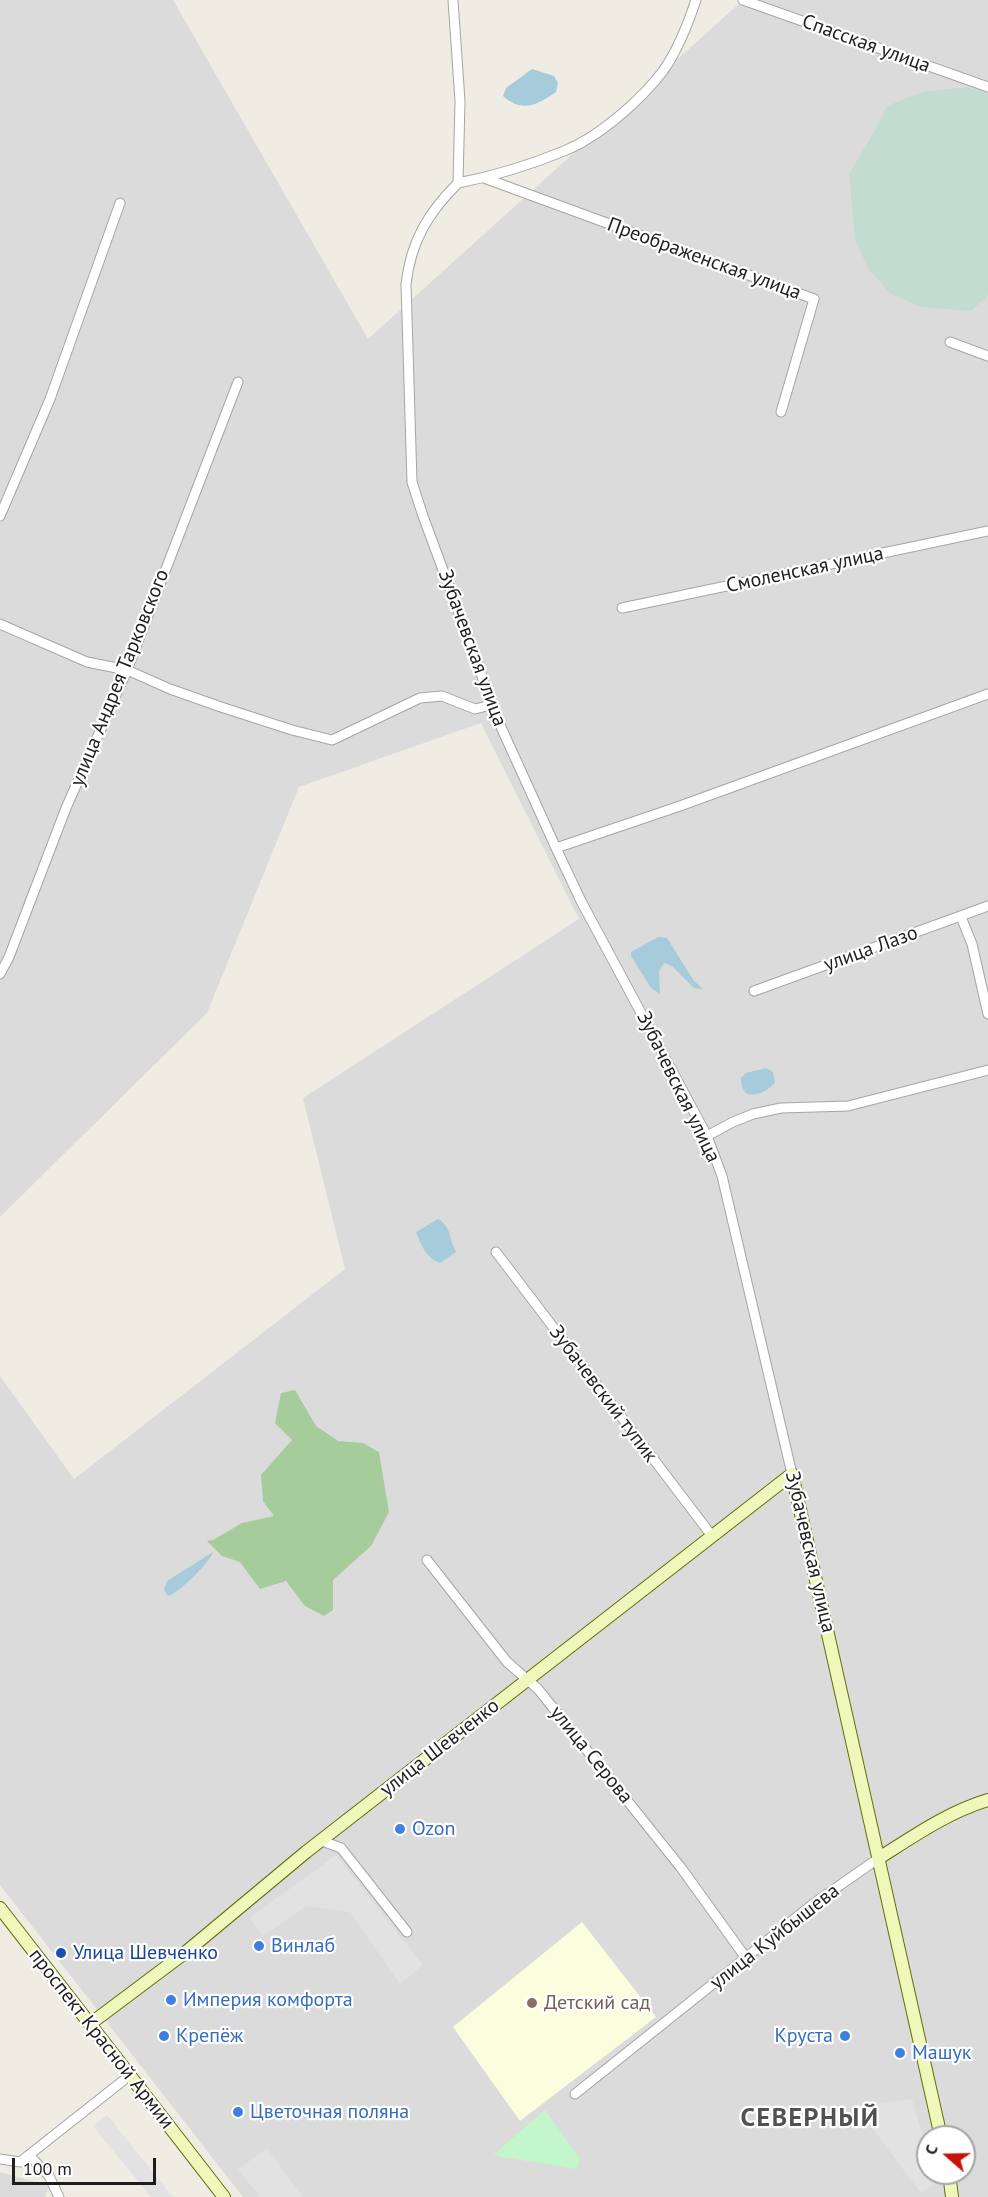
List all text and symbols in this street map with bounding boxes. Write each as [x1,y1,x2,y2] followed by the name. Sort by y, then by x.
[799,10,933,78] street label: Спасская улица
[604,213,804,305] street label: Преображенская улица
[724,542,886,598] street label: Смоленская улица
[65,566,175,790] street label: улица Андрея Тарковского
[433,566,511,730] street label: Зубачевская улица
[821,921,921,977] street label: улица Лазо
[631,1008,725,1166] street label: Зубачевская улица
[544,1321,662,1467] street label: Зубачевский тупик
[780,1469,840,1635] street label: Зубачевская улица
[376,1694,504,1802] street label: улица Шевченко
[544,1701,638,1809] street label: улица Серова
[412,1817,455,1841] place label: Ozon
[393,1822,407,1836] marker: Ozon
[706,1879,844,1995] street label: улица Куйбышева
[271,1934,335,1958] place label: Винлаб
[252,1939,266,1953] marker: Винлаб
[73,1941,218,1965] place label: Улица Шевченко
[23,1944,179,2134] street label: проспект Красной Армии
[54,1946,68,1960] marker: Улица Шевченко
[183,1988,353,2012] place label: Империя комфорта
[544,1991,650,2015] place label: Детский сад
[164,1993,178,2007] marker: Империя комфорта
[525,1996,539,2010] marker: Детский сад
[176,2024,243,2048] place label: Крепёж
[774,2024,833,2048] place label: Круста
[157,2029,171,2043] marker: Крепёж
[838,2029,852,2043] marker: Круста
[912,2041,971,2065] place label: Машук
[893,2046,907,2060] marker: Машук
[250,2100,409,2124] place label: Цветочная поляна
[741,2103,879,2135] district label: СЕВЕРНЫЙ
[231,2105,245,2119] marker: Цветочная поляна
[916,2125,976,2185] north arrow
[920,2142,942,2157] text: С
[15,2146,159,2184] scale bar
[23,2157,72,2180] text: 100 m

